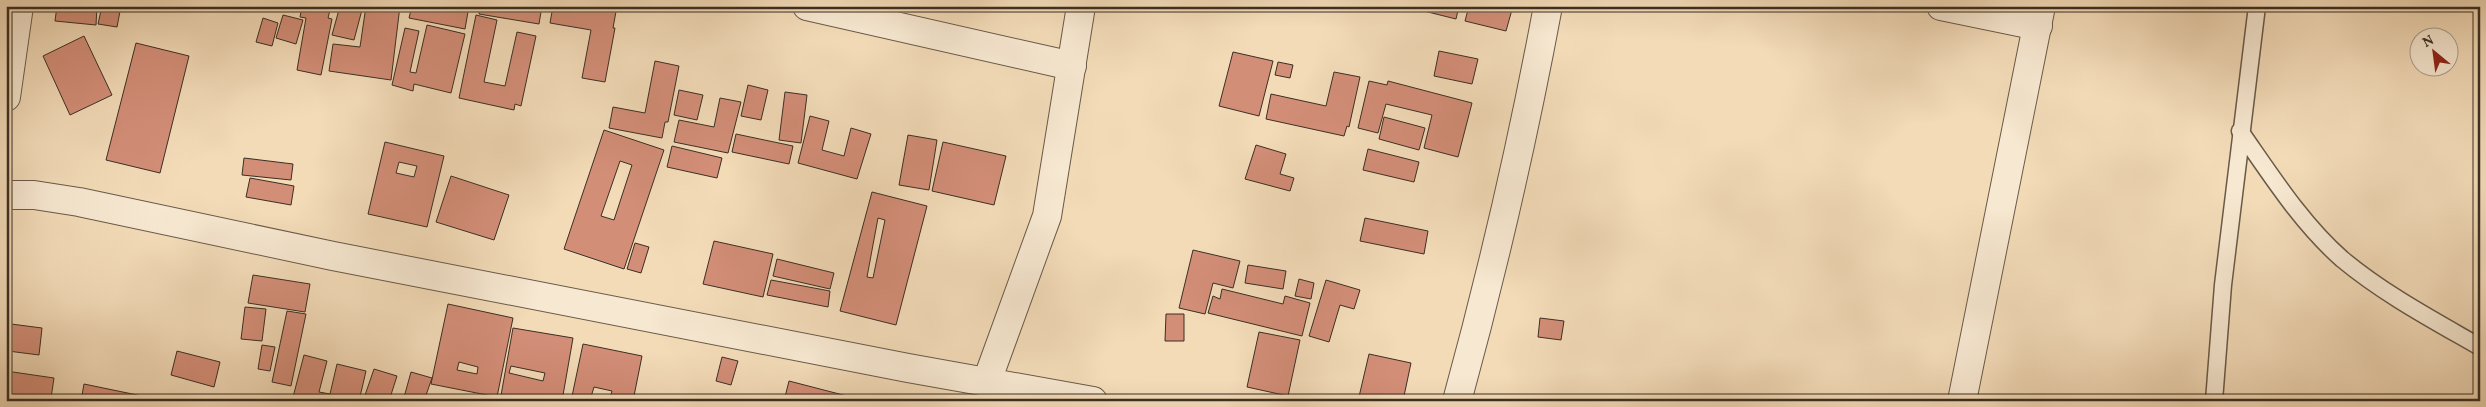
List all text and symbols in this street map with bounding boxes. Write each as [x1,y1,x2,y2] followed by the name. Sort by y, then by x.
[2408,28,2458,78] north arrow
[2419,31,2437,53] text: N

